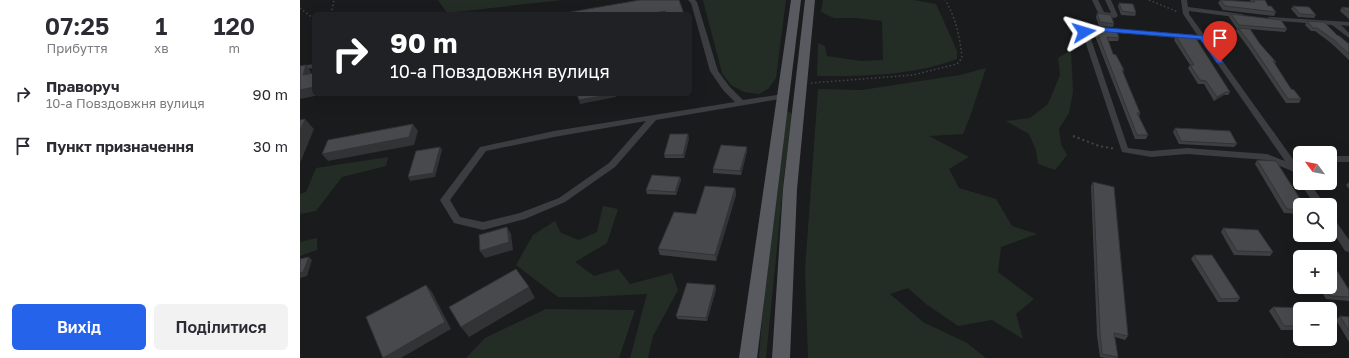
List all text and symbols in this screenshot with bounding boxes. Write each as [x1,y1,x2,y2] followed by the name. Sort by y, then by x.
[45,11,109,40] text: 07:25
[155,11,167,40] text: 1
[213,11,255,40] text: 120
[1063,11,1105,53] position arrow
[1203,21,1237,62] pin
[390,26,457,59] text: 90 m
[1209,27,1231,49] icon: arrive
[324,28,376,80] icon: right
[46,40,108,56] text: Прибуття
[154,40,169,56] text: хв
[229,40,240,56] text: m
[390,60,610,82] text: 10-а Повздовжня вулиця
[46,77,120,95] text: Праворуч
[12,83,34,105] icon: right
[253,85,288,103] text: 90 m
[46,95,205,111] text: 10-а Повздовжня вулиця
[12,135,34,157] icon: arrive
[46,137,194,155] text: Пункт призначення
[253,137,288,155] text: 30 m
[1293,146,1337,190] north arrow
[1293,146,1337,346] map controls
[1293,198,1337,242] button: search
[1293,250,1337,294] button: +
[1293,302,1337,346] button: −
[12,304,146,350] button: Вихід
[154,304,288,350] button: Поділитися

